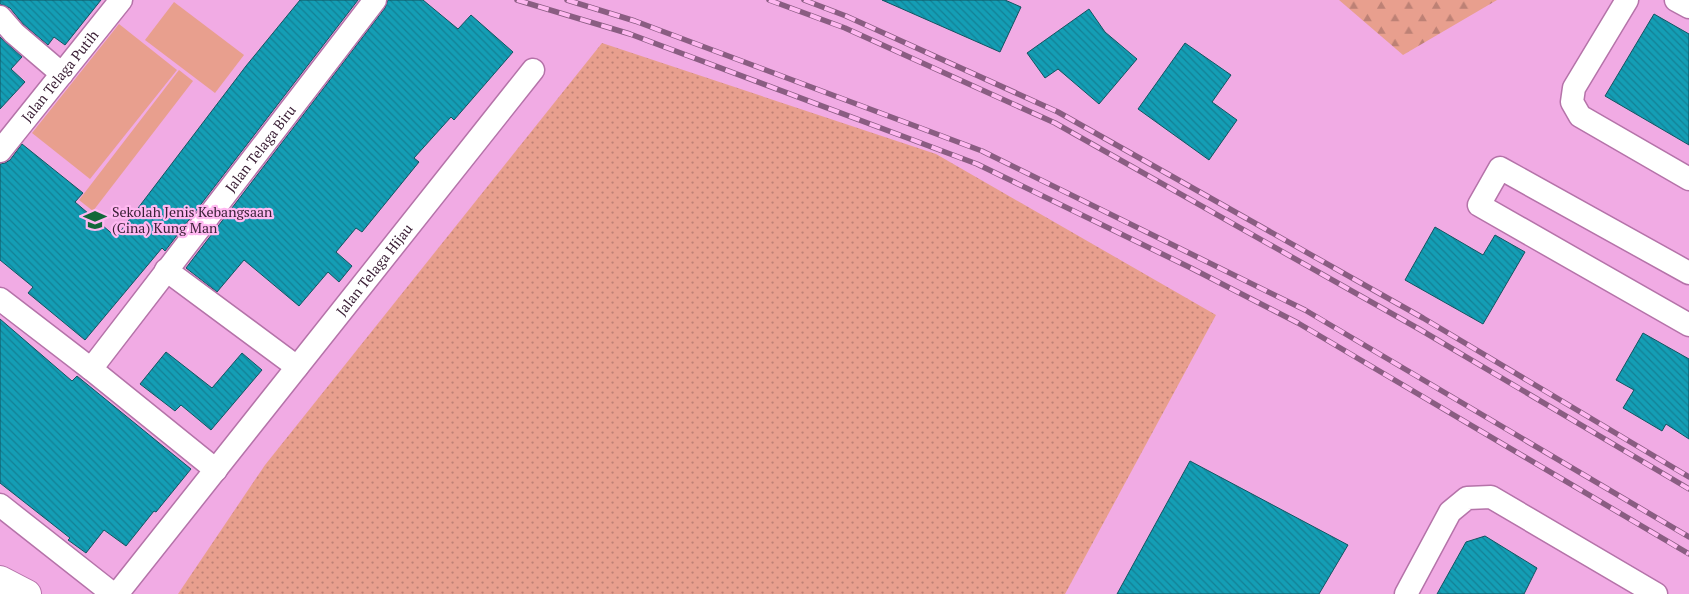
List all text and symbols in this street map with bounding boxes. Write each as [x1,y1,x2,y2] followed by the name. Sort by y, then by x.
[17,26,102,126] street label: Jalan Telaga Putih
[221,101,300,196] street label: Jalan Telaga Biru
[112,202,273,237] place label: Sekolah Jenis Kebangsaan (Cina) Kung Man
[82,207,108,233] school or university icon: Sekolah Jenis Kebangsaan (Cina) Kung Man
[332,219,416,319] street label: Jalan Telaga Hijau

